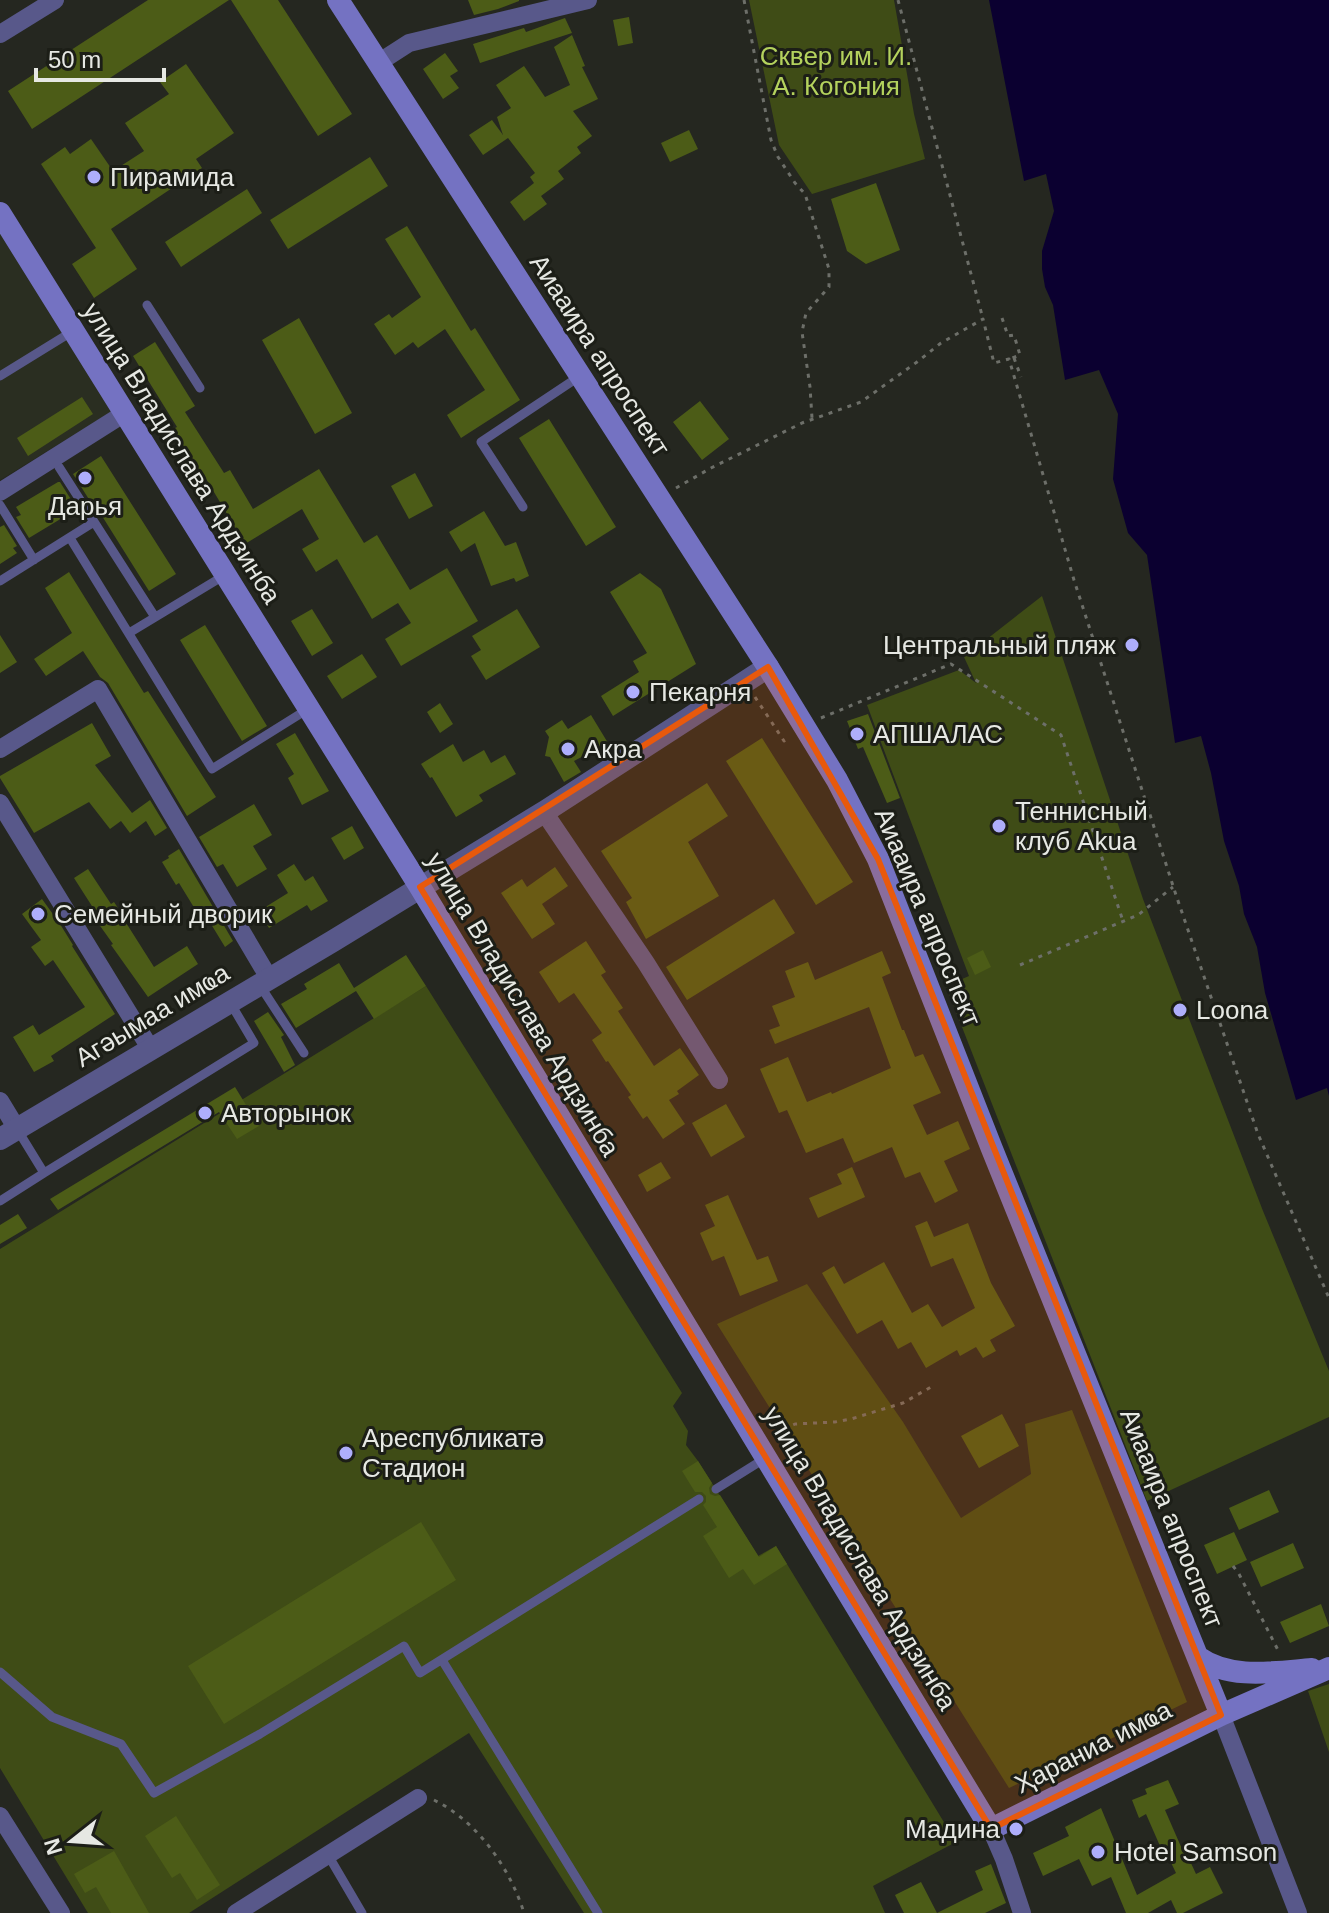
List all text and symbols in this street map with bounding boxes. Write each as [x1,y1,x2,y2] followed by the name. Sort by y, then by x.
[36,32,164,82] scale bar
[760,41,912,101] park label: Сквер им. И. А. Когония
[48,46,101,73] text: 50 m
[110,162,235,192] place label: Пирамида
[85,168,103,186] marker: Пирамида
[524,249,676,461] street label: Аиааира апроспект
[77,297,288,609] street label: улица Владислава Ардзинба
[76,469,94,487] marker: Дарья
[48,491,122,521] place label: Дарья
[883,630,1117,660] place label: Центральный пляж
[1123,636,1141,654] marker: Центральный пляж
[649,677,751,707] place label: Пекарня
[624,683,642,701] marker: Пекарня
[873,719,1003,749] place label: АПШАЛАС
[848,725,866,743] marker: АПШАЛАС
[584,734,642,764] place label: Акра
[559,740,577,758] marker: Акра
[1015,796,1148,856] place label: Теннисный клуб Akua
[868,803,988,1031] street label: Аиааира апроспект
[990,817,1008,835] marker: Теннисный клуб Akua
[420,847,626,1162] street label: улица Владислава Ардзинба
[54,899,273,929] place label: Семейный дворик
[29,905,47,923] marker: Семейный дворик
[70,957,235,1073] street label: Агәымаа имҩа
[1196,995,1269,1025] place label: Loona
[1171,1001,1189,1019] marker: Loona
[221,1098,352,1128] place label: Авторынок
[196,1104,214,1122] marker: Авторынок
[757,1401,963,1716] street label: улица Владислава Ардзинба
[1114,1404,1230,1632] street label: Аиааира апроспект
[362,1423,544,1483] place label: Ареспубликатә Стадион
[337,1444,355,1462] marker: Ареспубликатә Стадион
[1010,1694,1177,1799] street label: Ҳараниа имҩа
[32,1801,112,1881] north arrow
[905,1814,1001,1844] place label: Мадина
[1007,1820,1025,1838] marker: Мадина
[39,1835,68,1858] text: N
[1114,1837,1277,1867] place label: Hotel Samson
[1089,1843,1107,1861] marker: Hotel Samson

